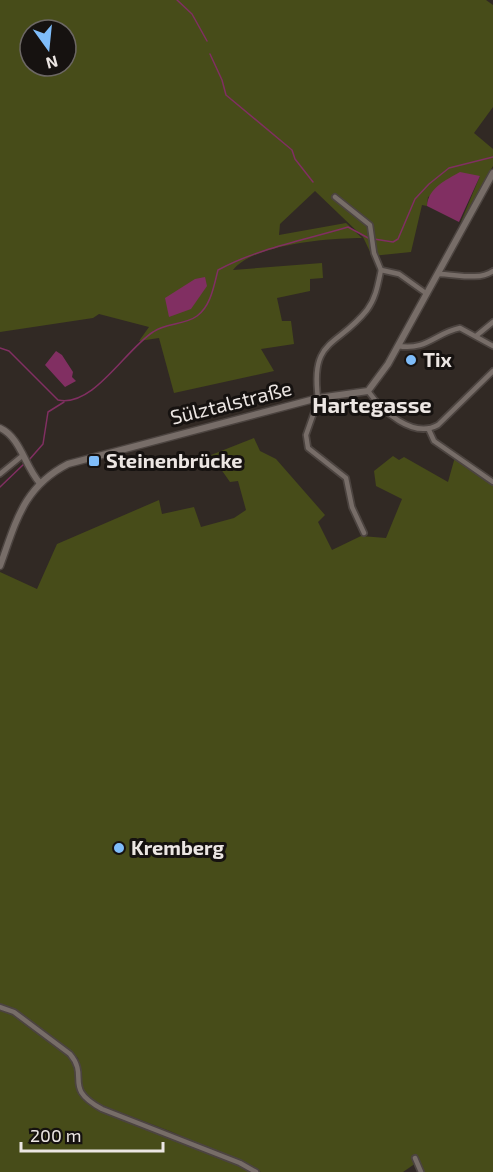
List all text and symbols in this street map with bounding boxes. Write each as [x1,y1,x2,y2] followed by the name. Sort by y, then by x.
[18,18,78,78] north arrow
[44,52,60,74] text: N
[423,347,453,371] place label: Tix
[404,353,418,367] marker: Tix
[168,375,294,429] street label: Sülztalstraße
[312,391,432,417] district label: Hartegasse
[106,448,243,472] place label: Steinenbrücke
[87,454,101,468] marker: Steinenbrücke
[131,835,225,859] place label: Kremberg
[112,841,126,855] marker: Kremberg
[21,1115,164,1153] scale bar
[30,1124,82,1146] text: 200 m

